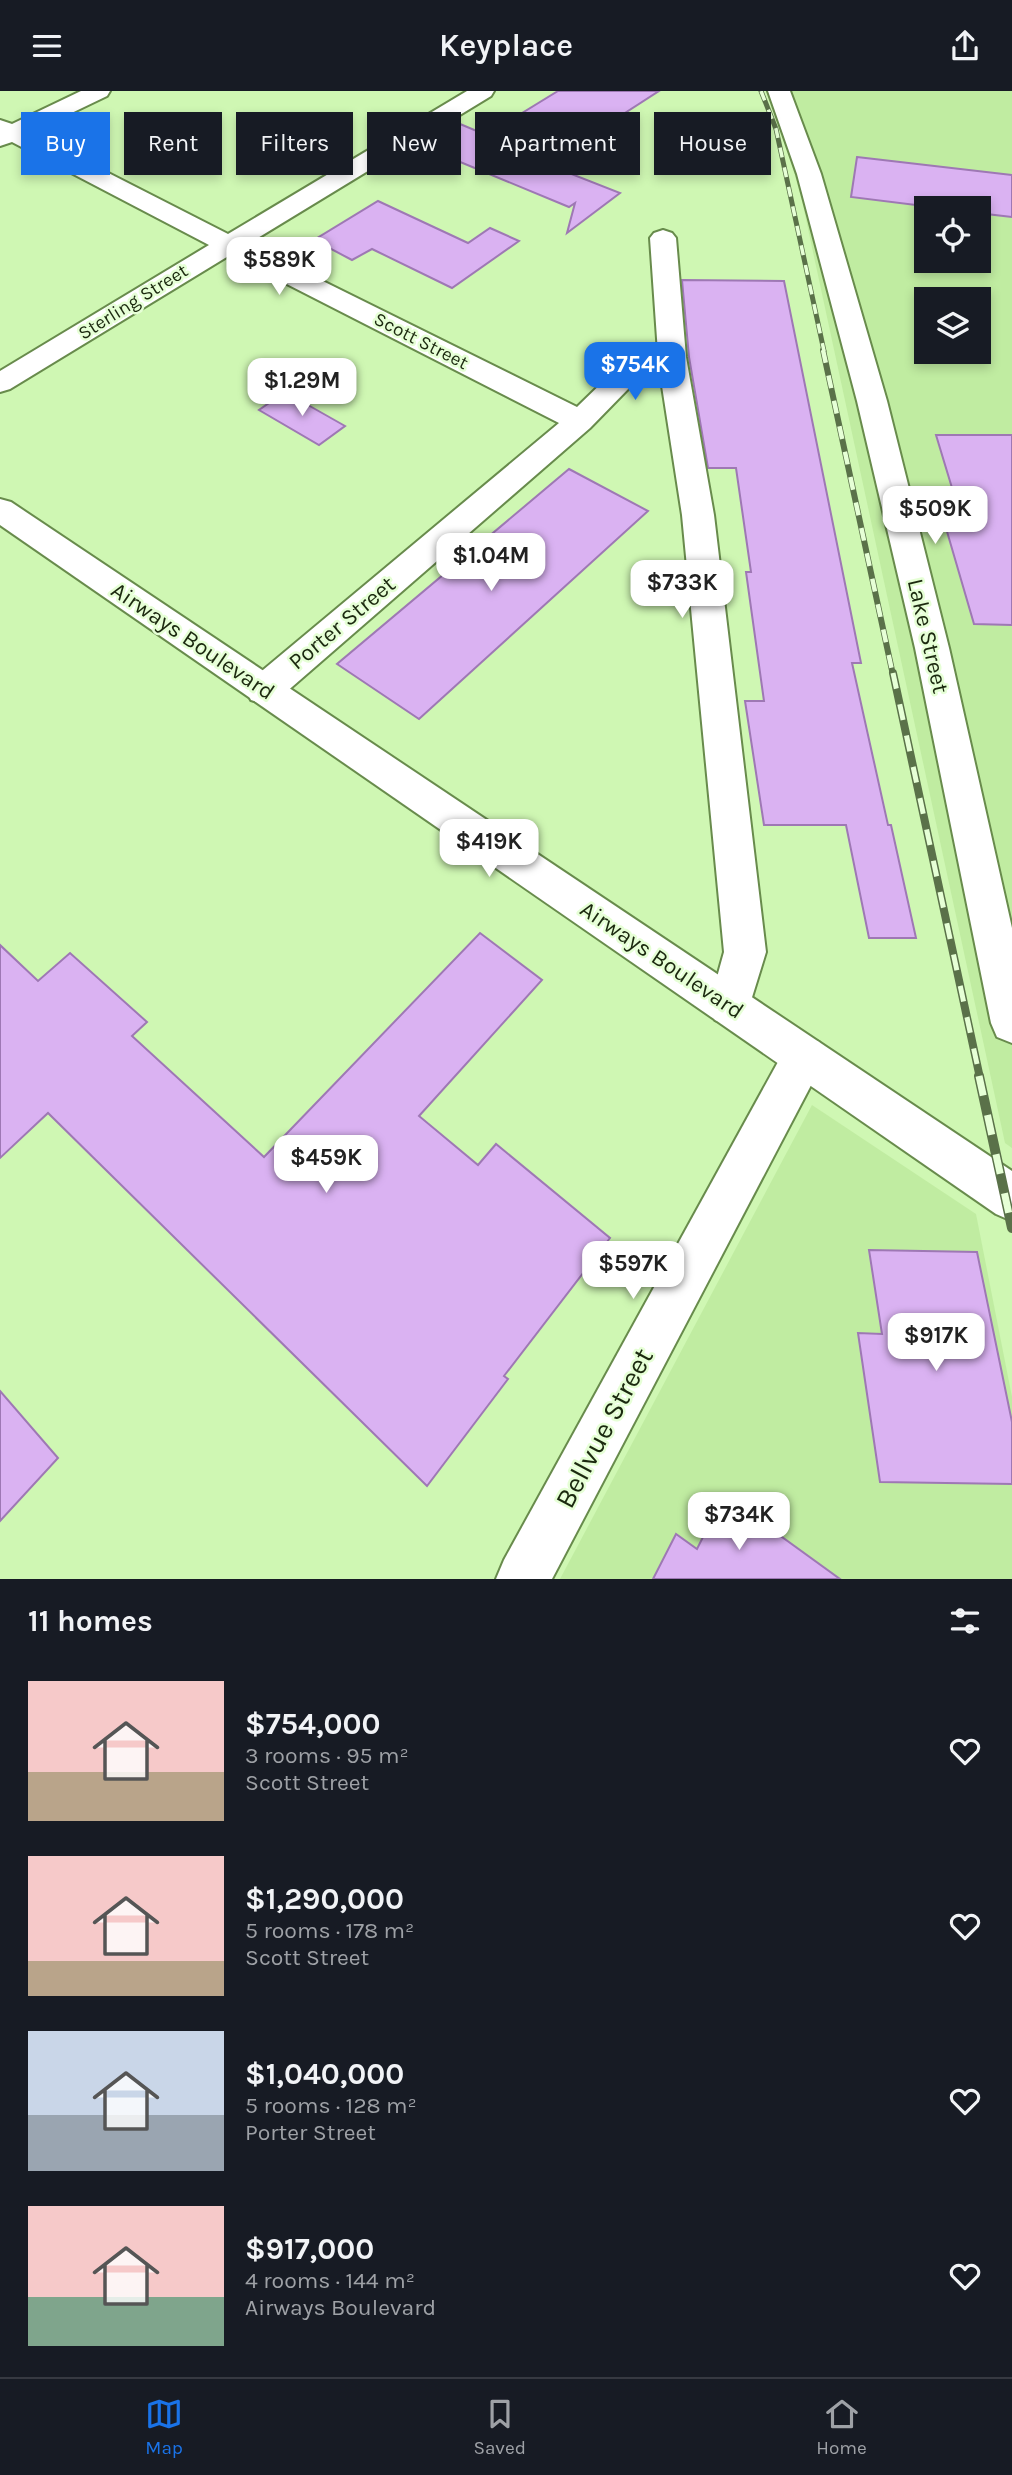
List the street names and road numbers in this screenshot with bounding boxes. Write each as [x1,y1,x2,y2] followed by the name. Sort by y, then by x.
[74,260,192,344] street label: Sterling Street
[370,308,472,374] street label: Scott Street
[283,570,401,675] street label: Porter Street
[106,576,280,706] street label: Airways Boulevard
[902,576,954,696] street label: Lake Street
[575,895,749,1025] street label: Airways Boulevard
[548,1342,660,1514] street label: Bellvue Street

